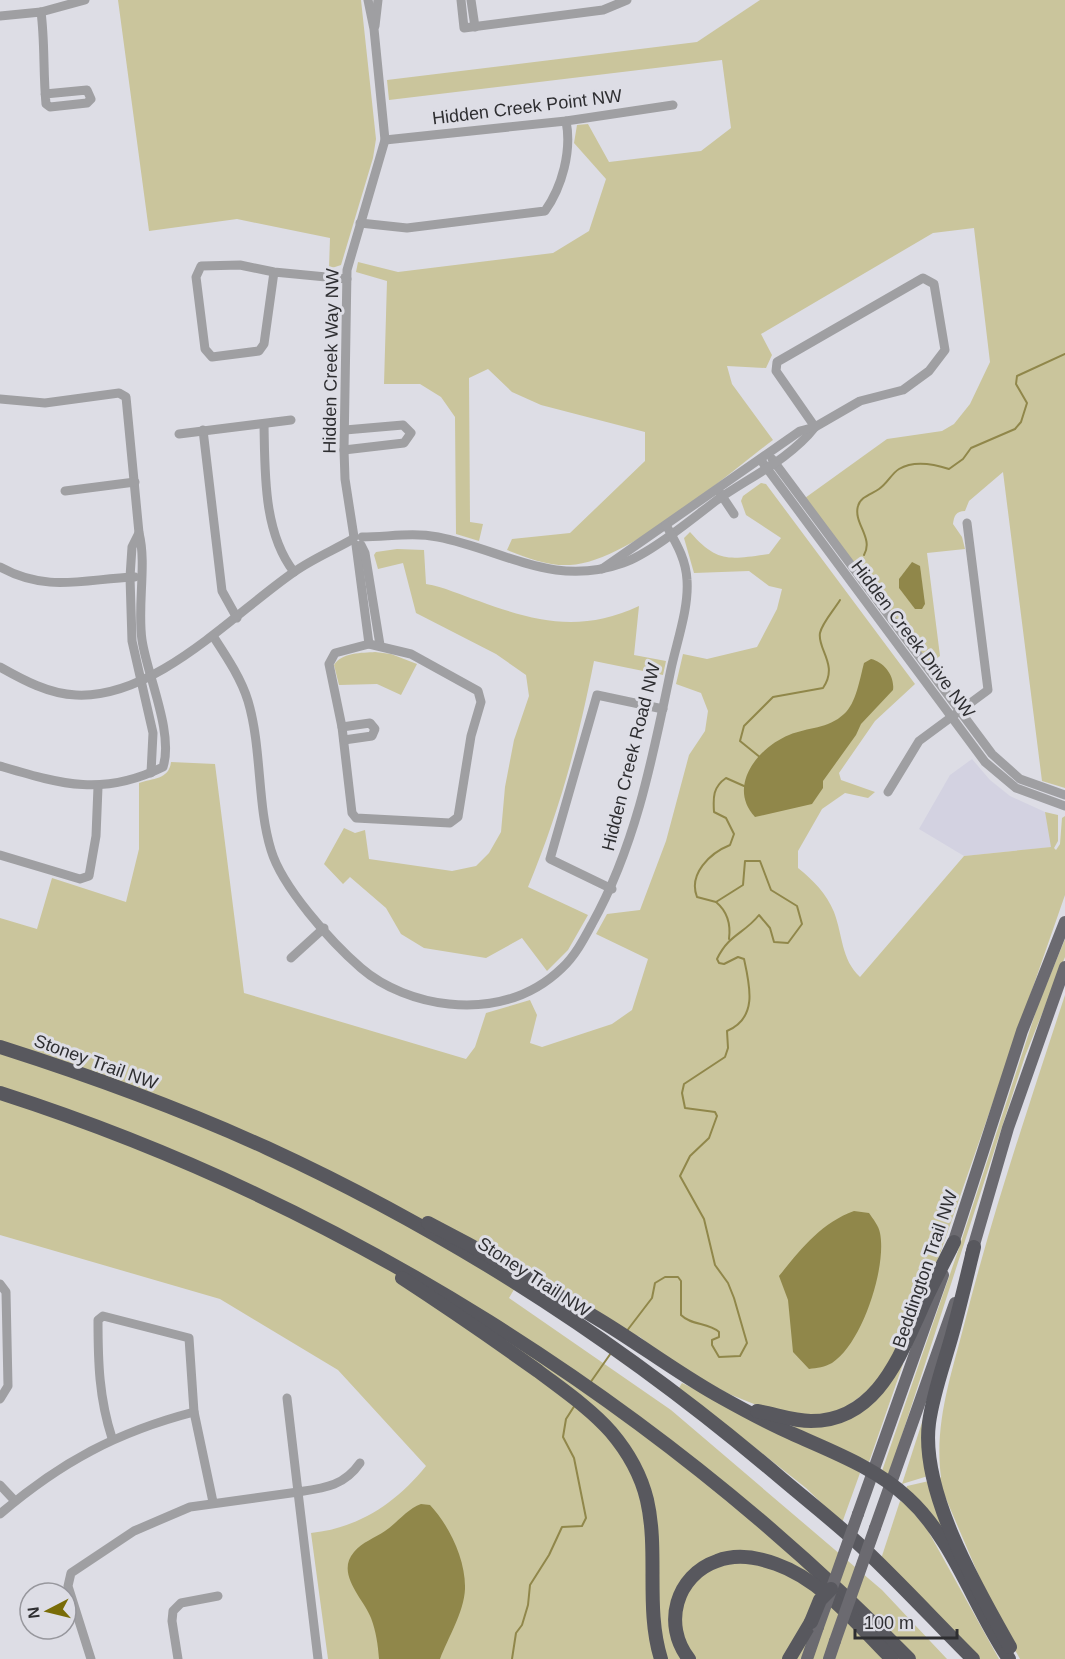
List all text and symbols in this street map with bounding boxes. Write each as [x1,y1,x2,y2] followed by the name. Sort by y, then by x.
[431,85,623,129] street label: Hidden Creek Point NW
[319,268,343,454] street label: Hidden Creek Way NW
[847,556,979,722] street label: Hidden Creek Drive NW
[598,661,664,853] street label: Hidden Creek Road NW
[31,1030,161,1094] street label: Stoney Trail NW
[889,1188,961,1350] street label: Beddington Trail NW
[474,1233,594,1321] street label: Stoney Trail NW
[18,1581,78,1641] north arrow
[855,1602,957,1640] scale bar
[24,1606,43,1620] text: N
[864,1613,914,1633] text: 100 m

